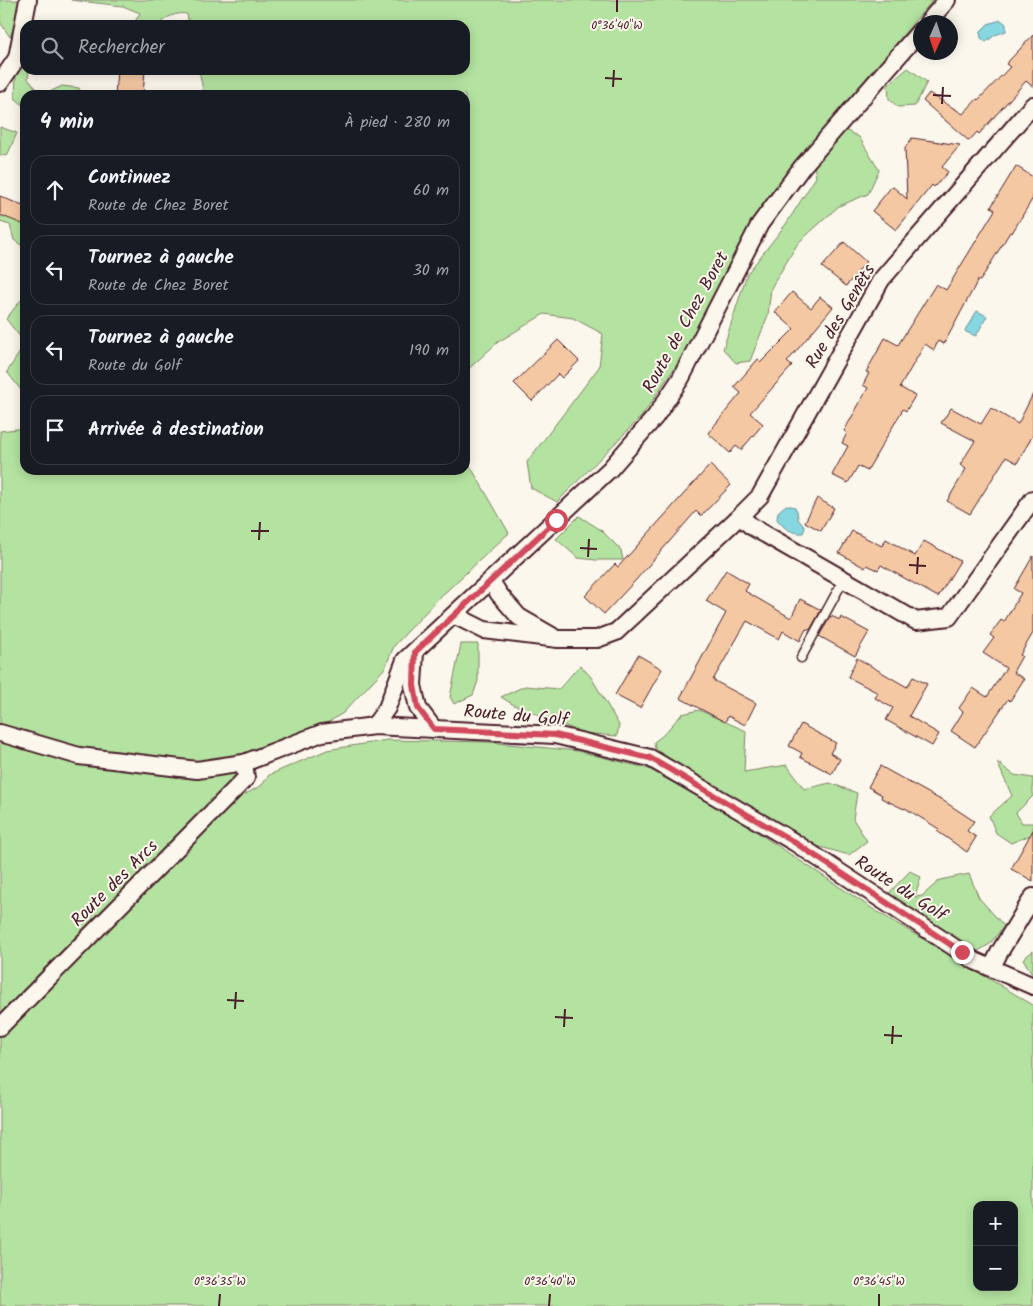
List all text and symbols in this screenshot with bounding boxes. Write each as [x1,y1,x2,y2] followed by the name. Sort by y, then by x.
[913,15,958,60] north arrow
[591,16,643,35] text: 0°36'40"W
[20,20,470,75] search box
[78,33,165,63] text: Rechercher
[38,34,66,62] icon: search
[40,106,94,139] text: 4 min
[345,110,450,135] text: À pied · 280 m
[88,163,171,193] text: Continuez
[41,176,69,204] icon: ahead
[413,178,449,203] text: 60 m
[88,193,229,218] text: Route de Chez Boret
[88,243,234,273] text: Tournez à gauche
[635,246,738,399] street label: Route de Chez Boret
[41,256,69,284] icon: left
[413,258,449,283] text: 30 m
[799,259,884,375] street label: Rue des Genêts
[88,273,229,298] text: Route de Chez Boret
[88,323,234,353] text: Tournez à gauche
[41,336,69,364] icon: left
[409,338,449,363] text: 190 m
[88,353,181,378] text: Route du Golf
[88,415,264,445] text: Arrivée à destination
[41,416,69,444] icon: arrive
[545,509,568,532] route start
[462,697,572,736] street label: Route du Golf
[64,833,166,935] street label: Route des Arcs
[848,849,954,931] street label: Route du Golf
[951,941,974,964] route end
[973,1201,1018,1291] map controls
[973,1201,1018,1246] button: +
[973,1246,1018,1291] button: −
[194,1272,246,1291] text: 0°36'35"W
[524,1272,576,1291] text: 0°36'40"W
[853,1272,905,1291] text: 0°36'45"W

